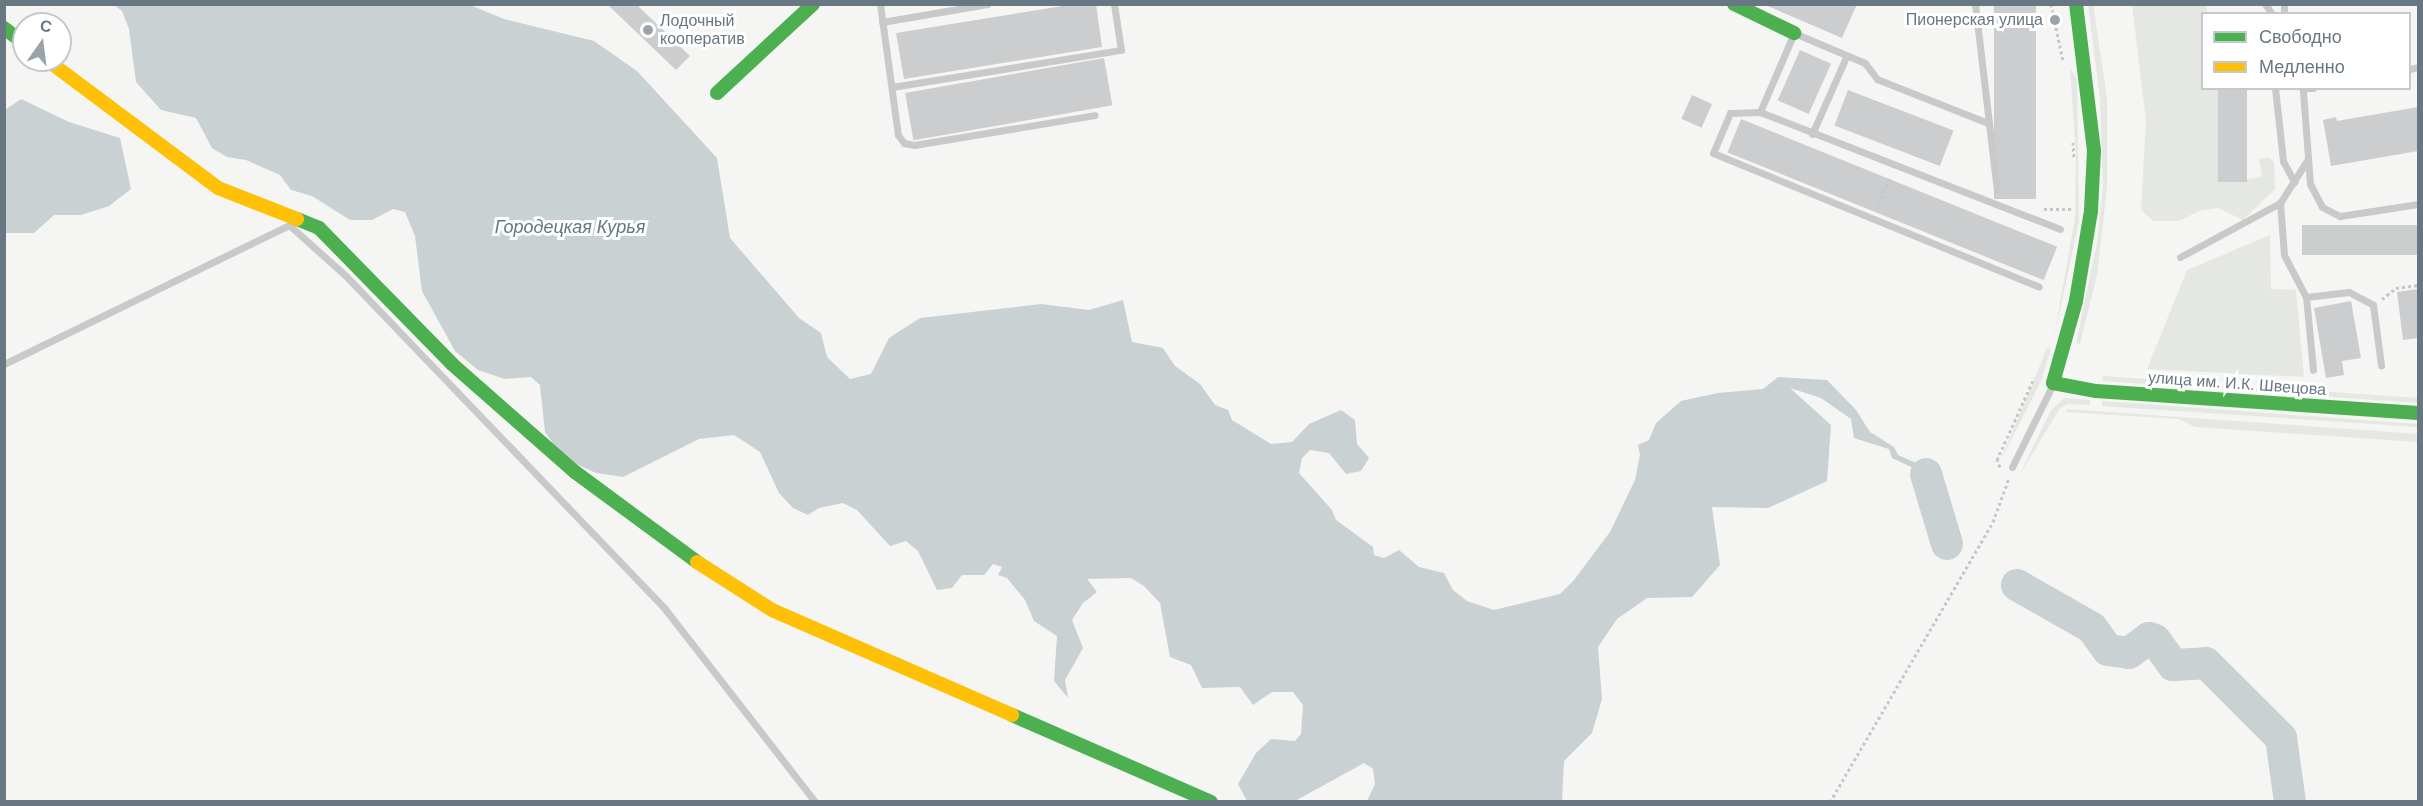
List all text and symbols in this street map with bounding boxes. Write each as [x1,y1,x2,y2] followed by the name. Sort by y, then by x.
[1906,10,2043,30] place label: Пионерская улица
[660,11,745,49] place label: Лодочный кооператив
[12,12,72,72] north arrow
[2201,12,2411,90] legend
[2048,13,2062,27] marker: Пионерская улица
[38,16,54,36] text: С
[641,23,655,37] marker: Лодочный кооператив
[2259,27,2342,47] text: Свободно
[2259,57,2345,77] text: Медленно
[495,216,645,238] water label: Городецкая Курья
[2147,368,2327,400] street label: улица им. И.К. Швецова

